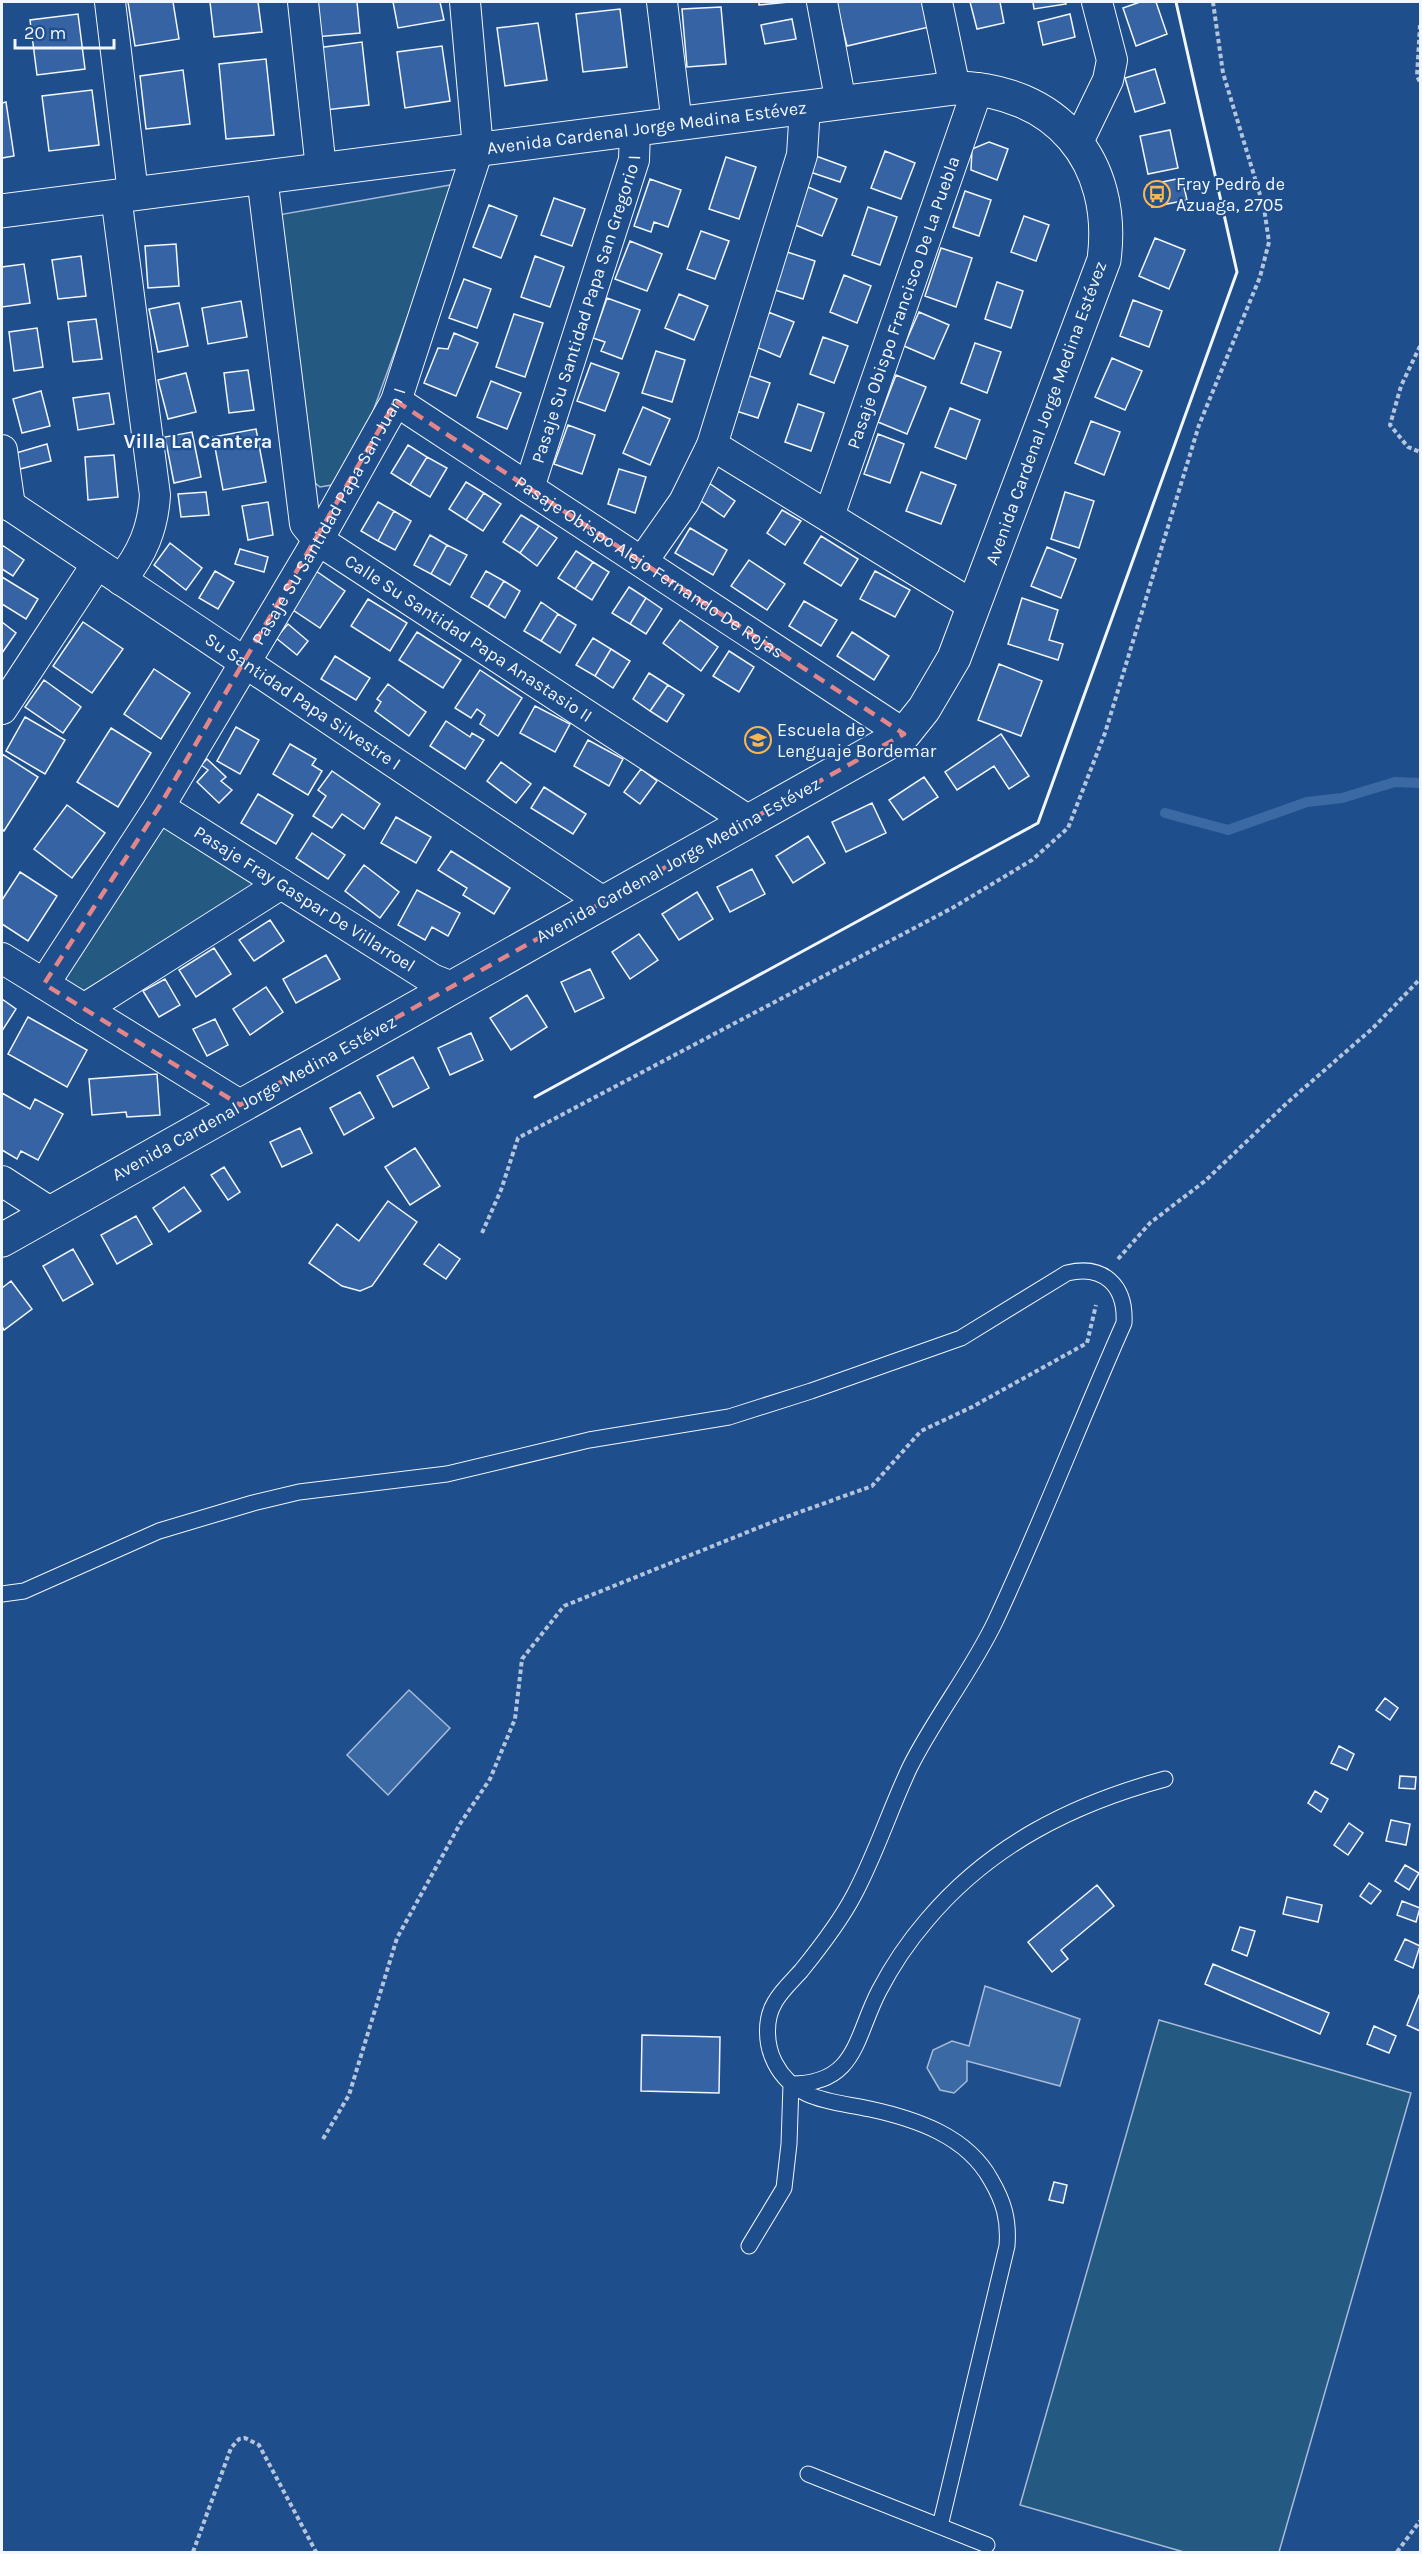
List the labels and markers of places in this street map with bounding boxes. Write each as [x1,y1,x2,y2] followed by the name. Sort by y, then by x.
[1176,173,1285,216] place label: Fray Pedro de Azuaga, 2705
[1142,179,1172,209] bus stop icon: Fray Pedro de Azuaga, 2705
[777,719,937,762] place label: Escuela de Lenguaje Bordemar
[743,725,773,755] school or university icon: Escuela de Lenguaje Bordemar

